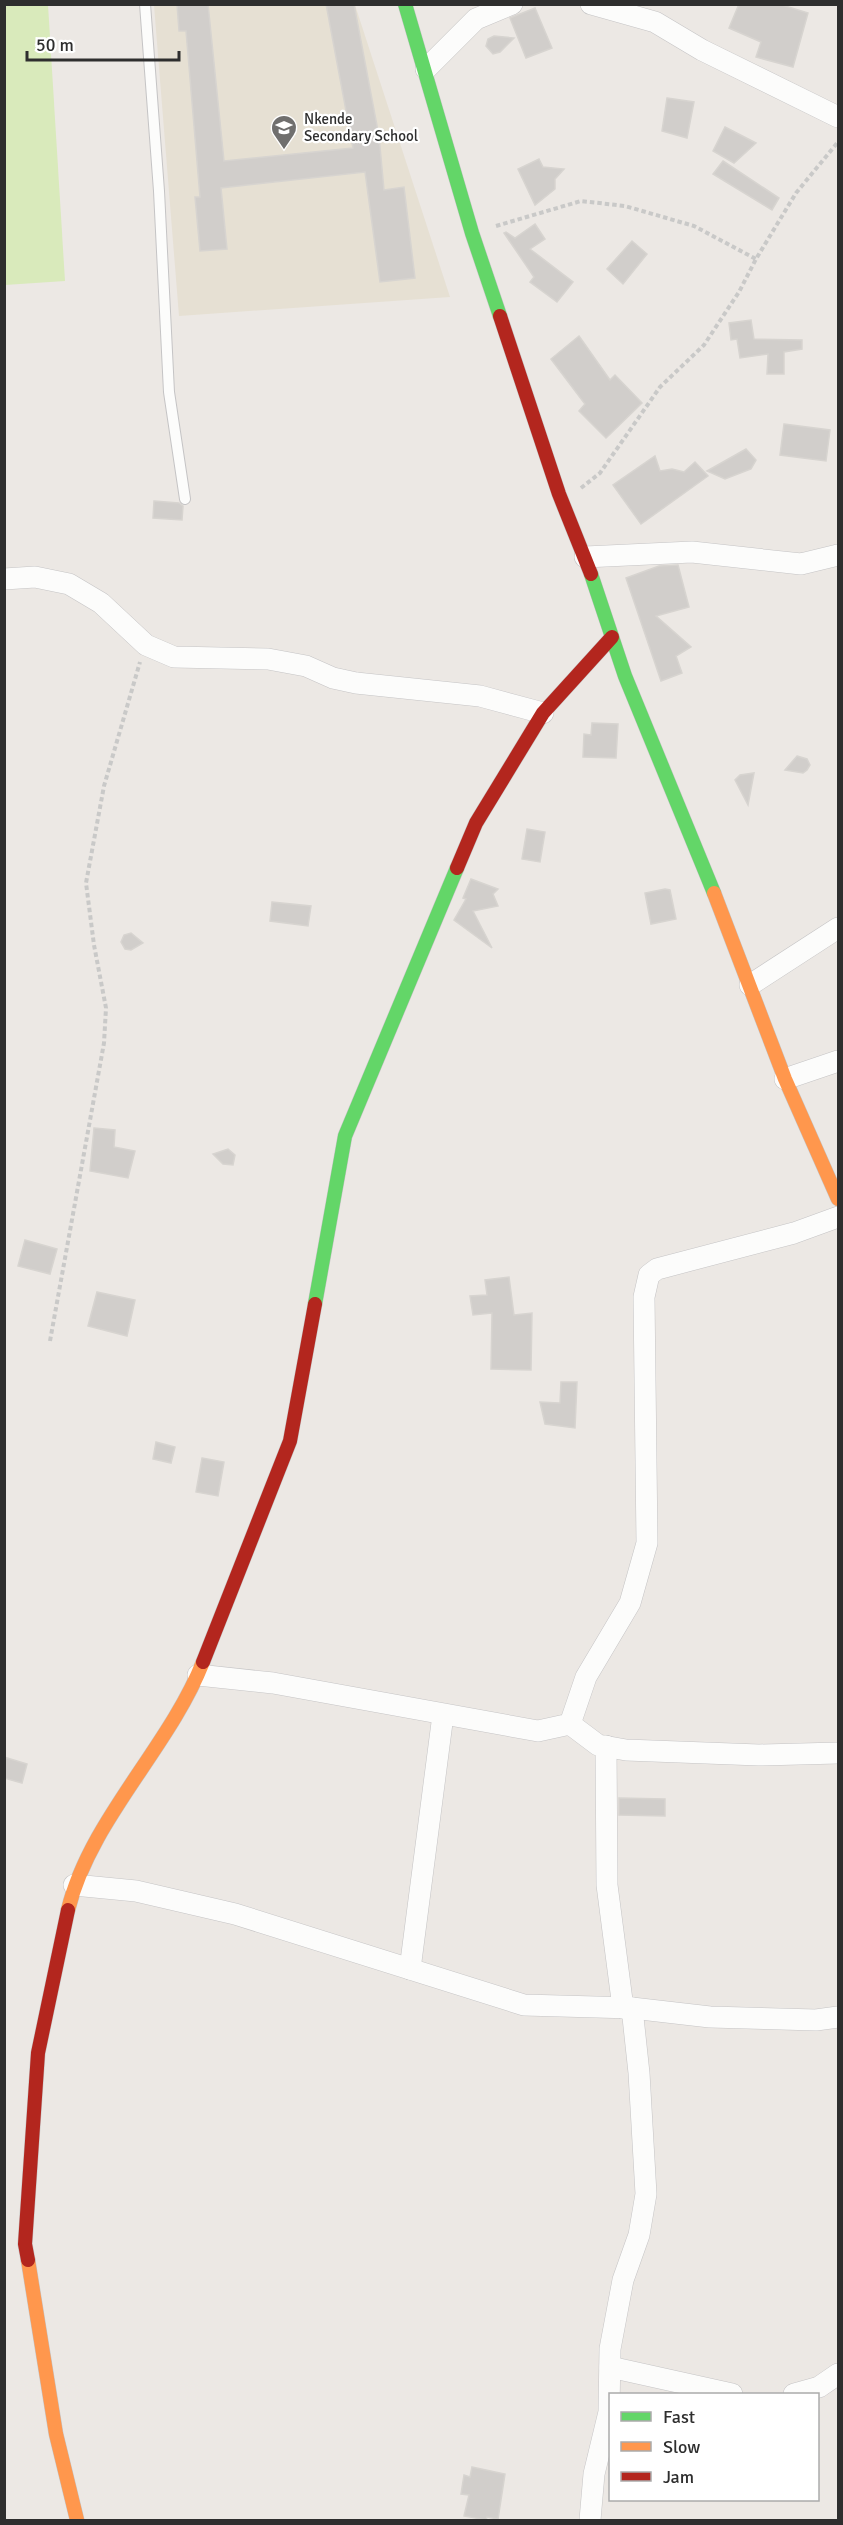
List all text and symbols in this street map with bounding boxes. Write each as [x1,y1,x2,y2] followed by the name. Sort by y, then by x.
[27,24,178,62] scale bar
[36,34,74,56] text: 50 m
[304,110,418,145] place label: Nkende Secondary School
[269,113,299,151] school or university icon: Nkende Secondary School
[609,2393,819,2501] legend
[663,2406,695,2428] text: Fast
[663,2436,700,2458] text: Slow
[663,2466,694,2488] text: Jam

